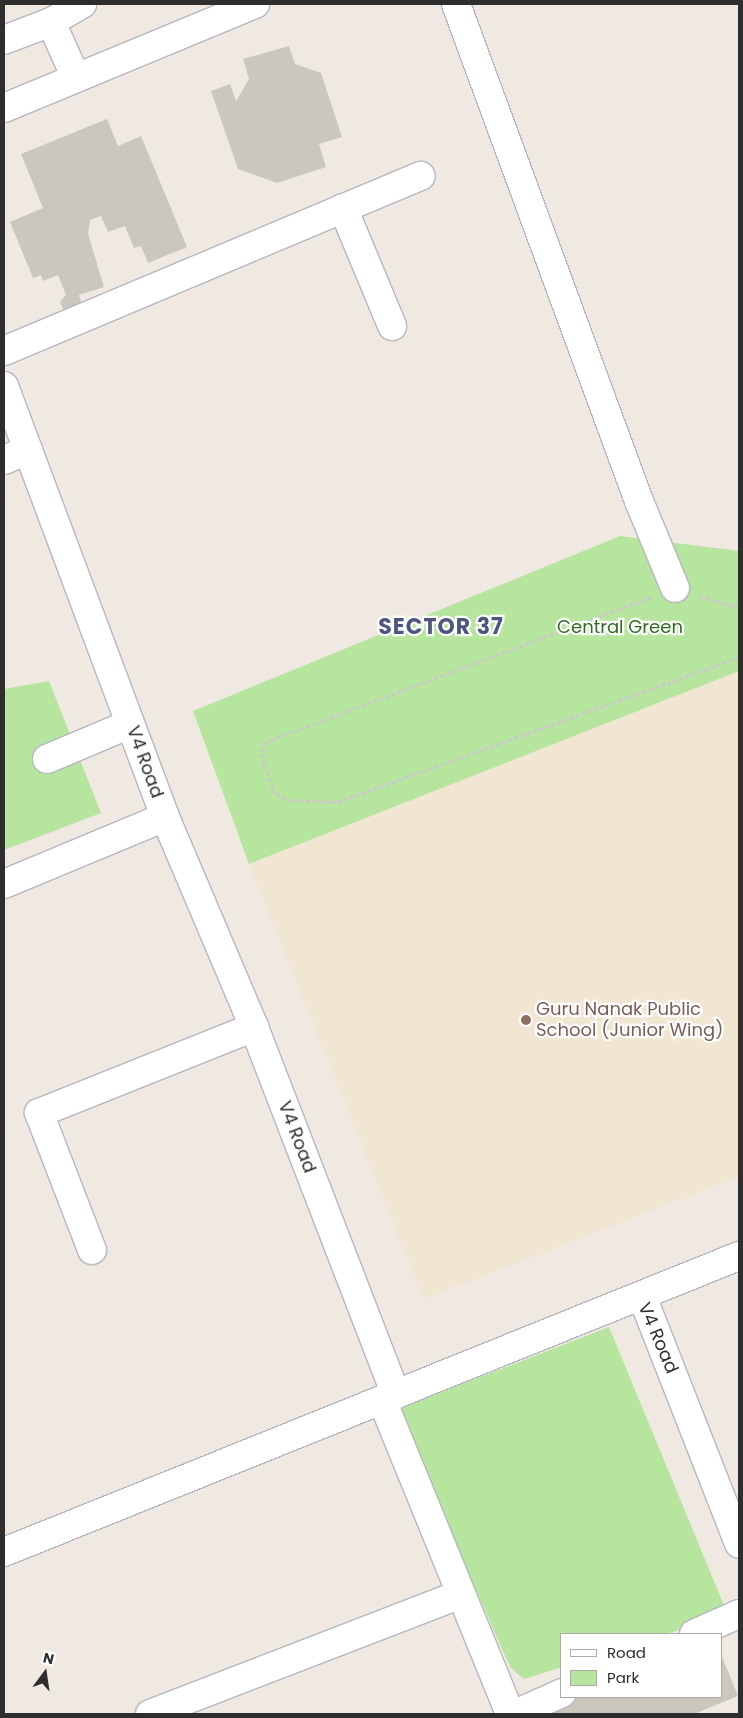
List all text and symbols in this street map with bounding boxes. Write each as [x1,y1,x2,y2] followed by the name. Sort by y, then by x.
[377,614,505,640] district label: SECTOR 37
[557,616,683,638] park label: Central Green
[122,723,168,801] street label: V4 Road
[536,999,723,1042] place label: Guru Nanak Public School (Junior Wing)
[520,1014,532,1026] marker: Guru Nanak Public School (Junior Wing)
[273,1098,321,1176] street label: V4 Road
[633,1299,683,1377] street label: V4 Road
[560,1633,723,1698] legend
[607,1642,646,1663] text: Road
[41,1647,56,1669] text: N
[20,1648,70,1698] north arrow
[607,1667,639,1688] text: Park

